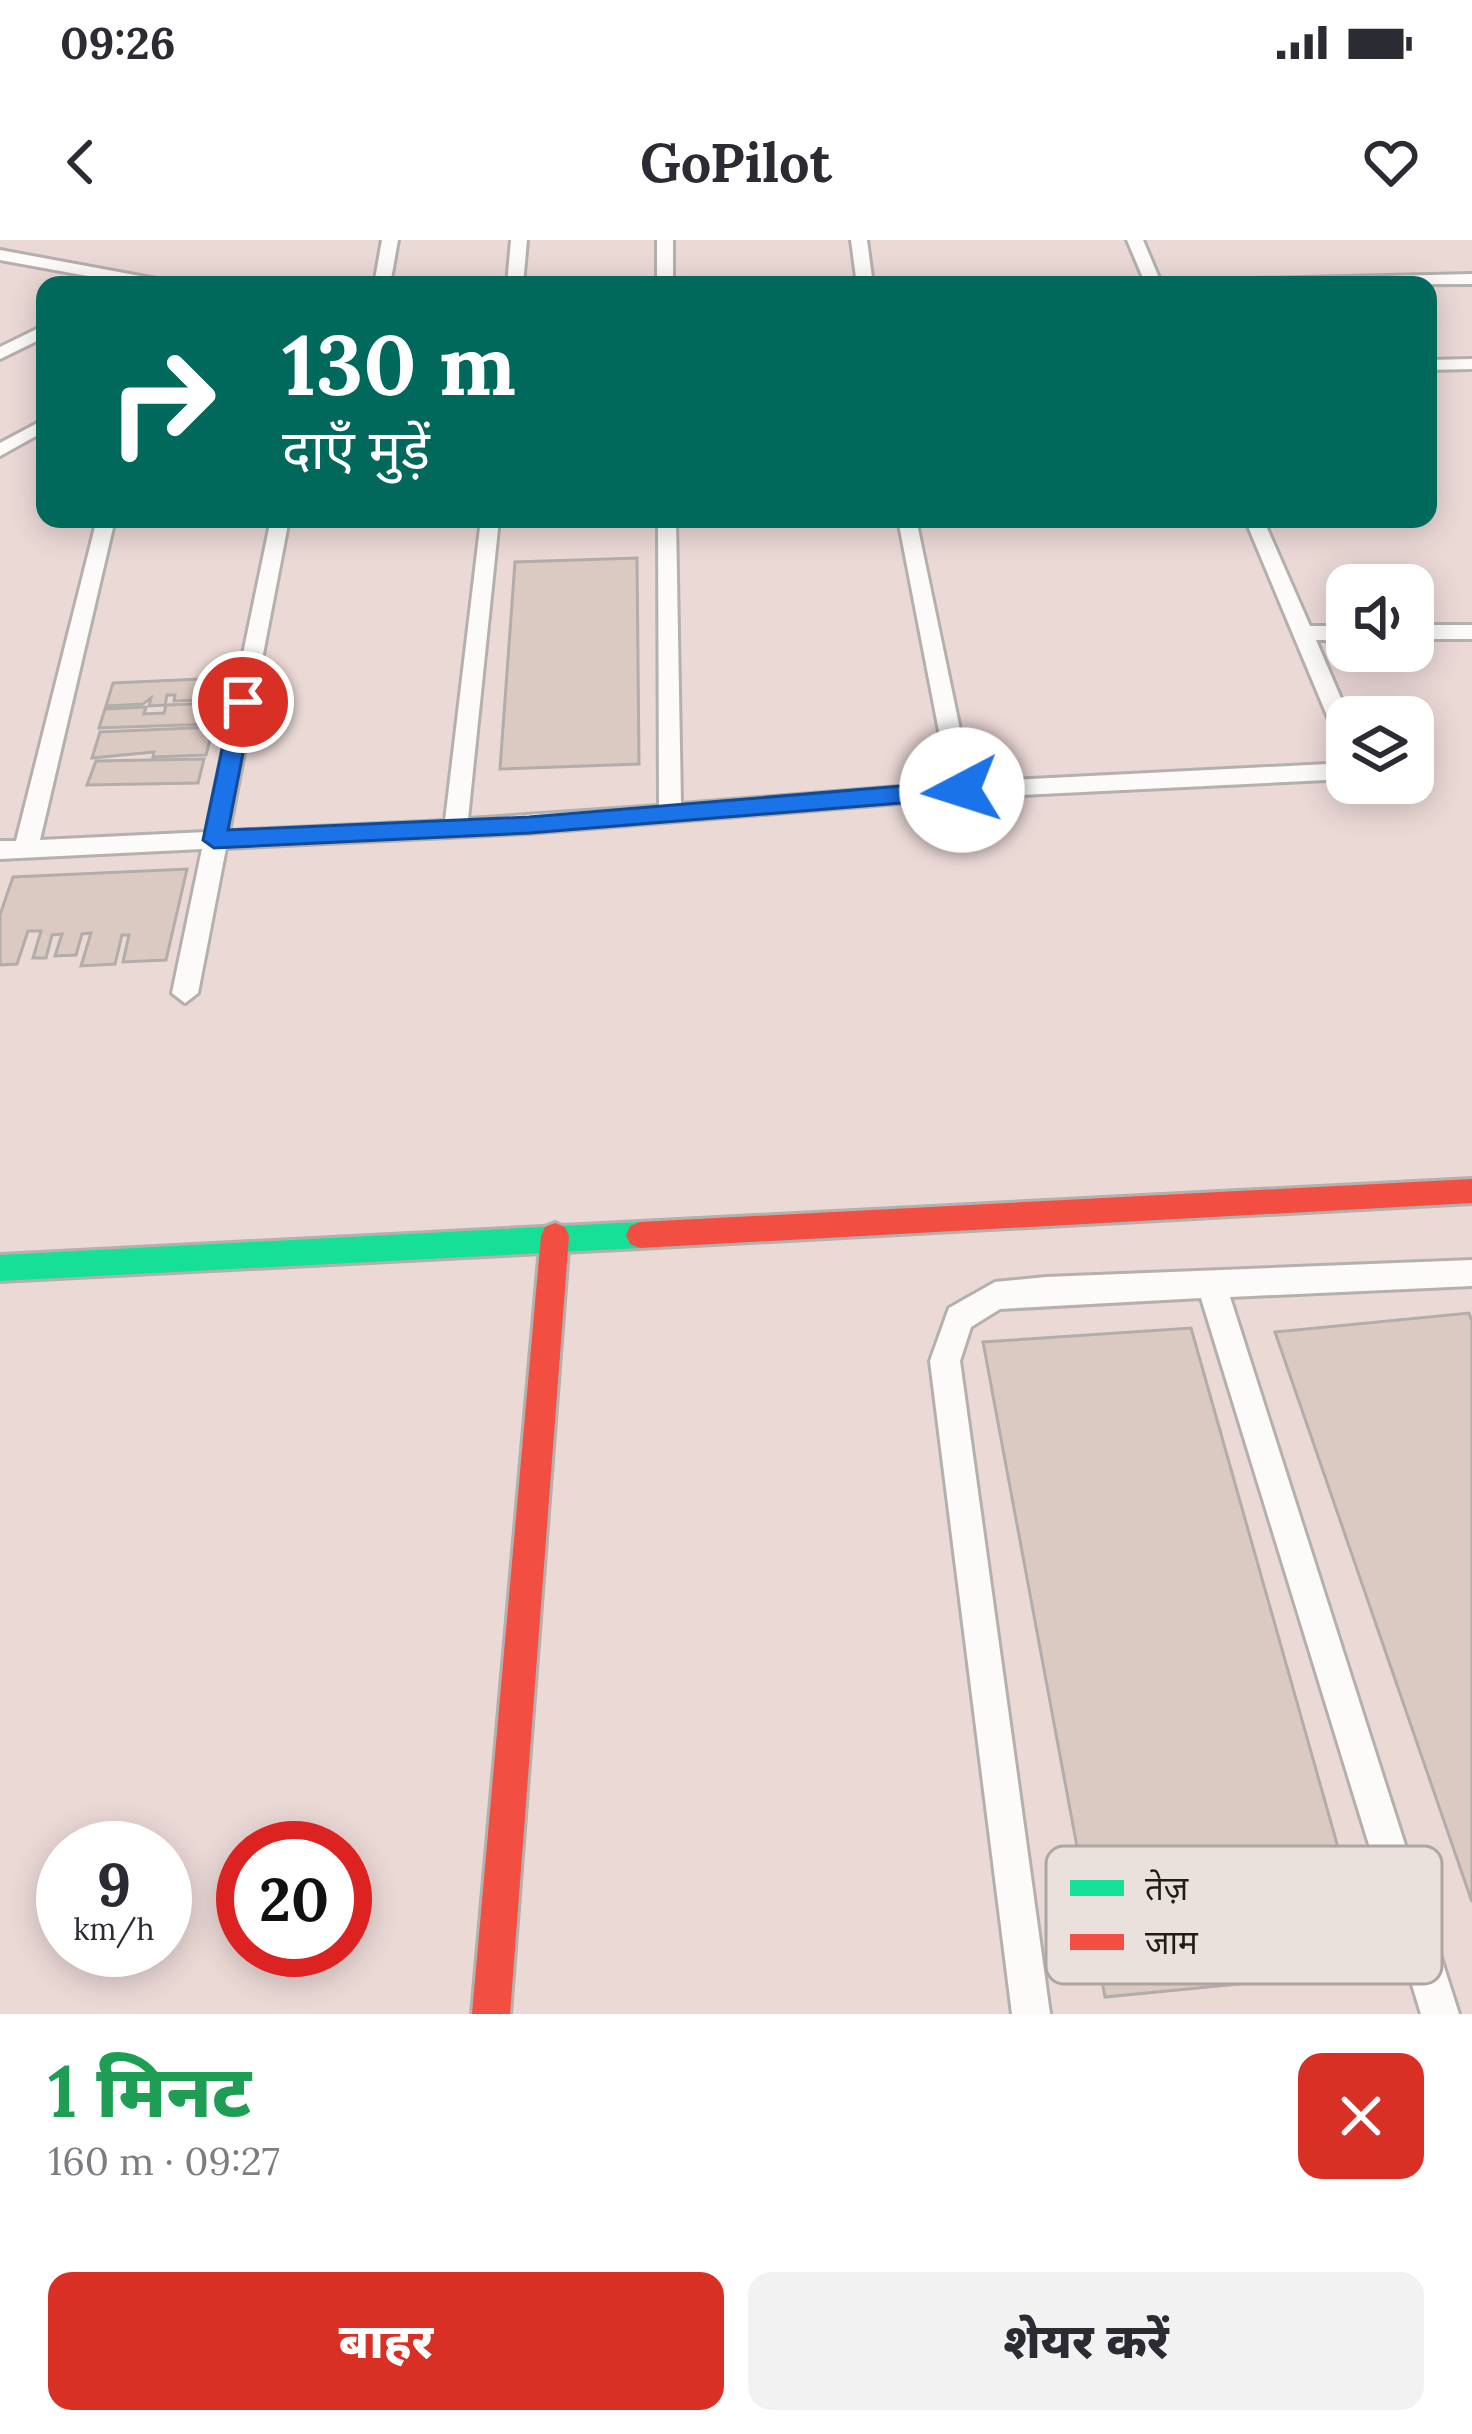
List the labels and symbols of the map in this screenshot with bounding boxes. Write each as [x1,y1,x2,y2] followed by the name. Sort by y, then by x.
[192,651,294,753] pin
[899,727,1025,853] position arrow
[216,1821,372,1977] speed limit sign: 20
[1046,1846,1442,1984] legend
[1145,1867,1189,1909] text: तेज़
[1145,1921,1199,1963] text: जाम

